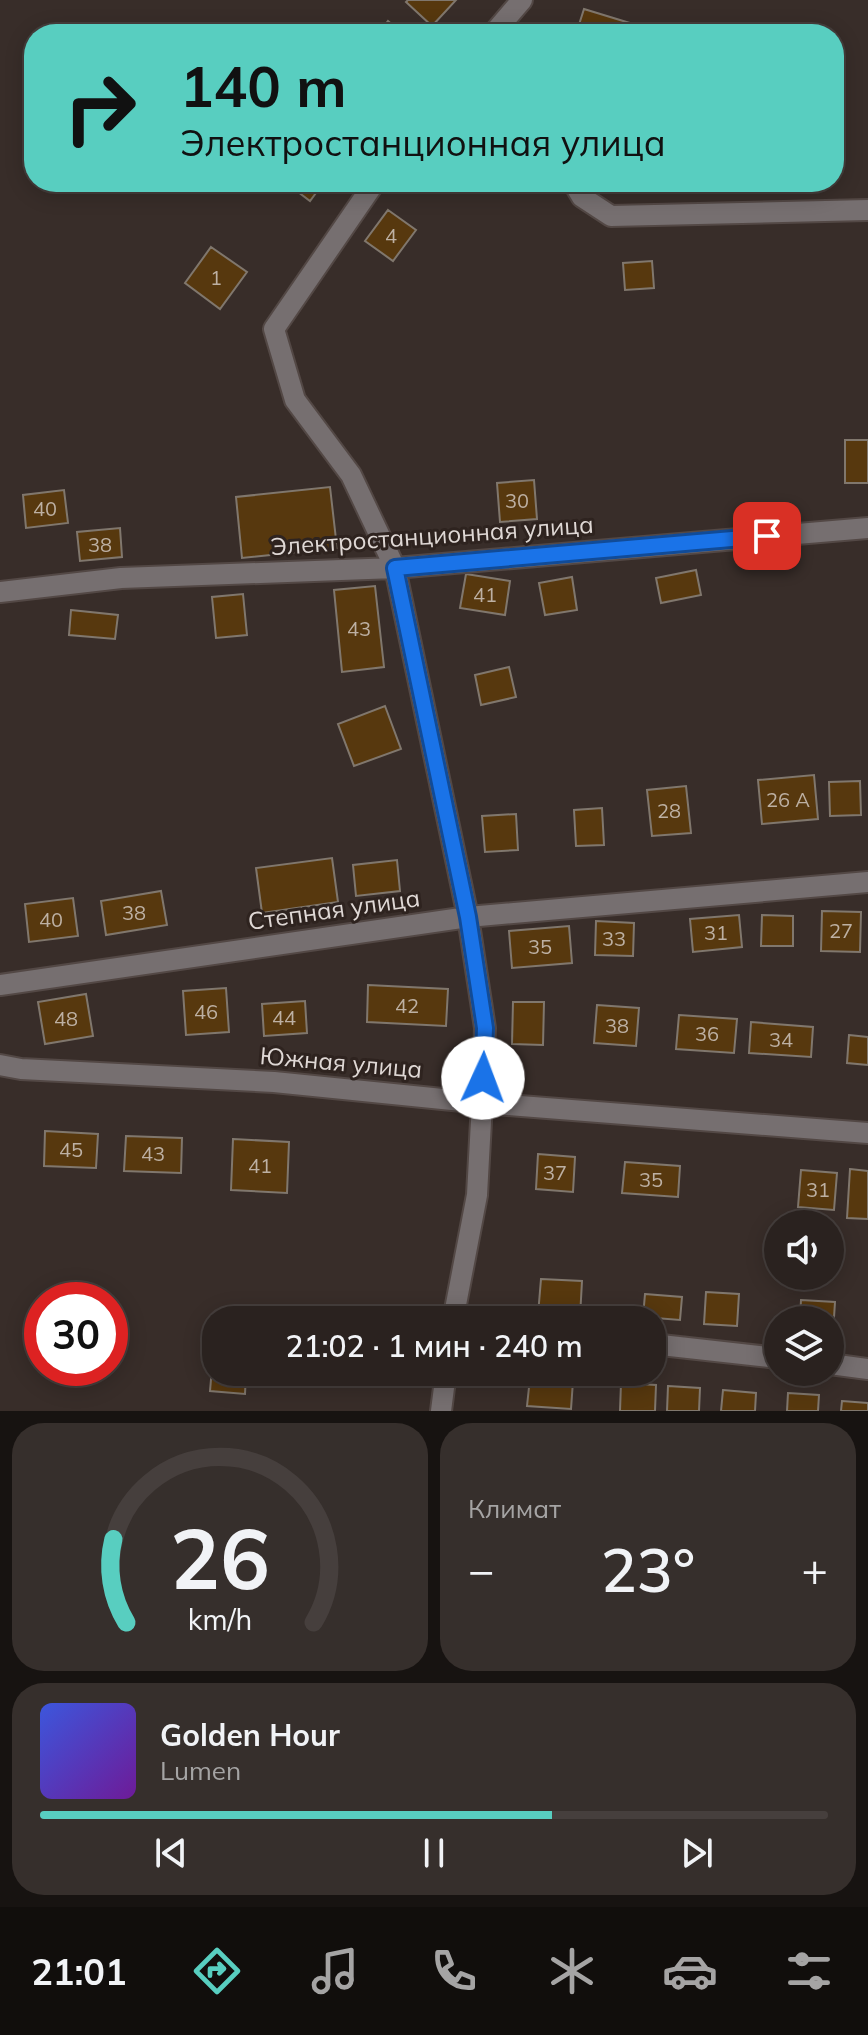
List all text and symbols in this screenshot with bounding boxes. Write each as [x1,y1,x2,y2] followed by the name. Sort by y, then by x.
[180,51,347,121] text: 140 m
[48,56,152,160] icon: right
[180,120,666,165] text: Электростанционная улица
[385,223,397,248] house number: 4
[210,265,222,290] house number: 1
[505,488,529,513] house number: 30
[33,496,57,521] house number: 40
[733,502,801,570] pin
[269,509,594,561] street label: Электростанционная улица
[745,514,789,558] icon: arrive
[88,532,112,557] house number: 38
[473,582,497,607] house number: 41
[347,616,371,641] house number: 43
[766,787,810,812] house number: 26 А
[657,798,681,823] house number: 28
[246,882,422,936] street label: Степная улица
[122,900,146,925] house number: 38
[39,907,63,932] house number: 40
[829,918,853,943] house number: 27
[704,920,728,945] house number: 31
[602,926,626,951] house number: 33
[528,934,552,959] house number: 35
[395,993,419,1018] house number: 42
[194,999,218,1024] house number: 46
[272,1005,296,1030] house number: 44
[54,1006,78,1031] house number: 48
[605,1013,629,1038] house number: 38
[695,1021,719,1046] house number: 36
[769,1027,793,1052] house number: 34
[441,1036,525,1120] position arrow
[259,1040,423,1084] street label: Южная улица
[59,1137,83,1162] house number: 45
[141,1141,165,1166] house number: 43
[248,1153,272,1178] house number: 41
[543,1160,567,1185] house number: 37
[639,1167,663,1192] house number: 35
[806,1177,830,1202] house number: 31
[764,1210,844,1386] map controls
[764,1210,844,1290] button: sound
[24,1282,128,1386] speed limit sign: 30
[764,1306,844,1386] button: layers
[285,1327,583,1365] text: 21:02 · 1 мин · 240 m
[468,1492,561,1525] text: Климат
[170,1505,270,1610] text: 26
[601,1532,695,1607] text: 23°
[468,1542,494,1597] text: −
[802,1542,828,1597] text: +
[188,1601,252,1637] text: km/h
[160,1716,340,1754] text: Golden Hour
[160,1754,241,1787] text: Lumen
[149,1831,193,1875] icon: previous
[412,1831,456,1875] icon: pause
[675,1831,719,1875] icon: next
[189,1943,245,1999] icon: directions
[307,1943,363,1999] icon: music
[426,1943,482,1999] icon: phone
[544,1943,600,1999] icon: climate
[662,1943,718,1999] icon: car
[781,1943,837,1999] icon: filters
[31,1949,127,1994] text: 21:01

